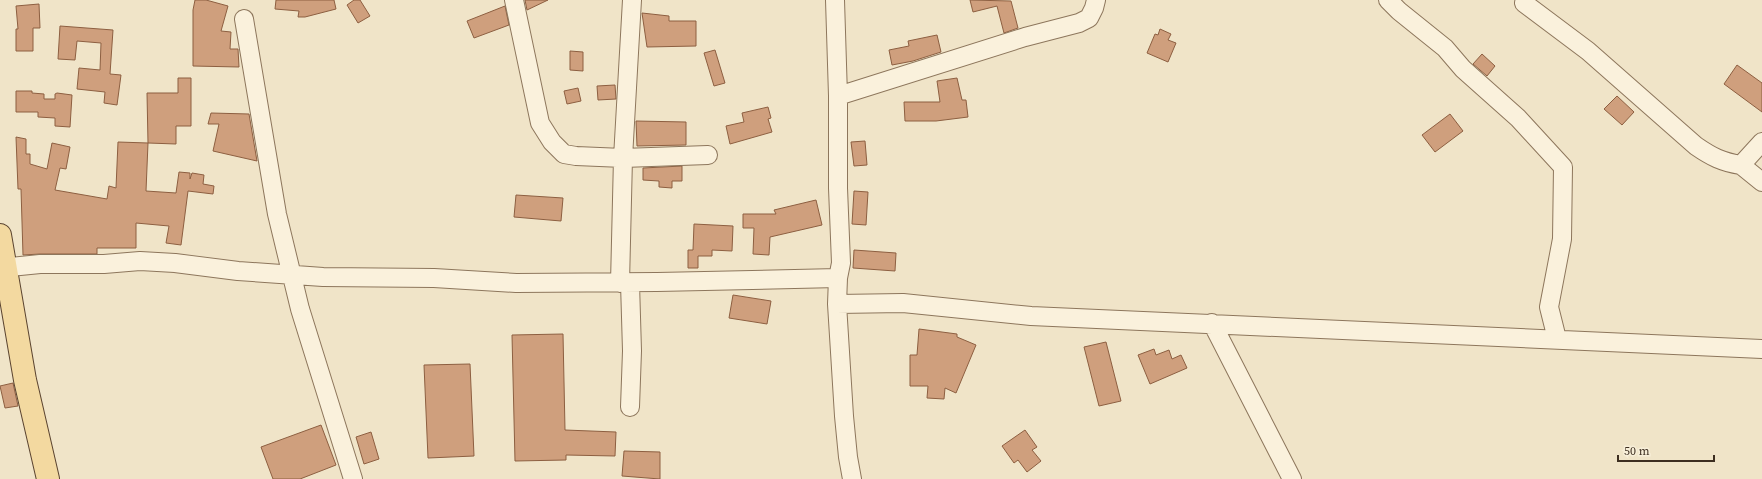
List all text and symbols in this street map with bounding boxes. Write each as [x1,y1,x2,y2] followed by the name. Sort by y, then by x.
[1618,437,1714,463] scale bar
[1624,443,1650,459] text: 50 m

